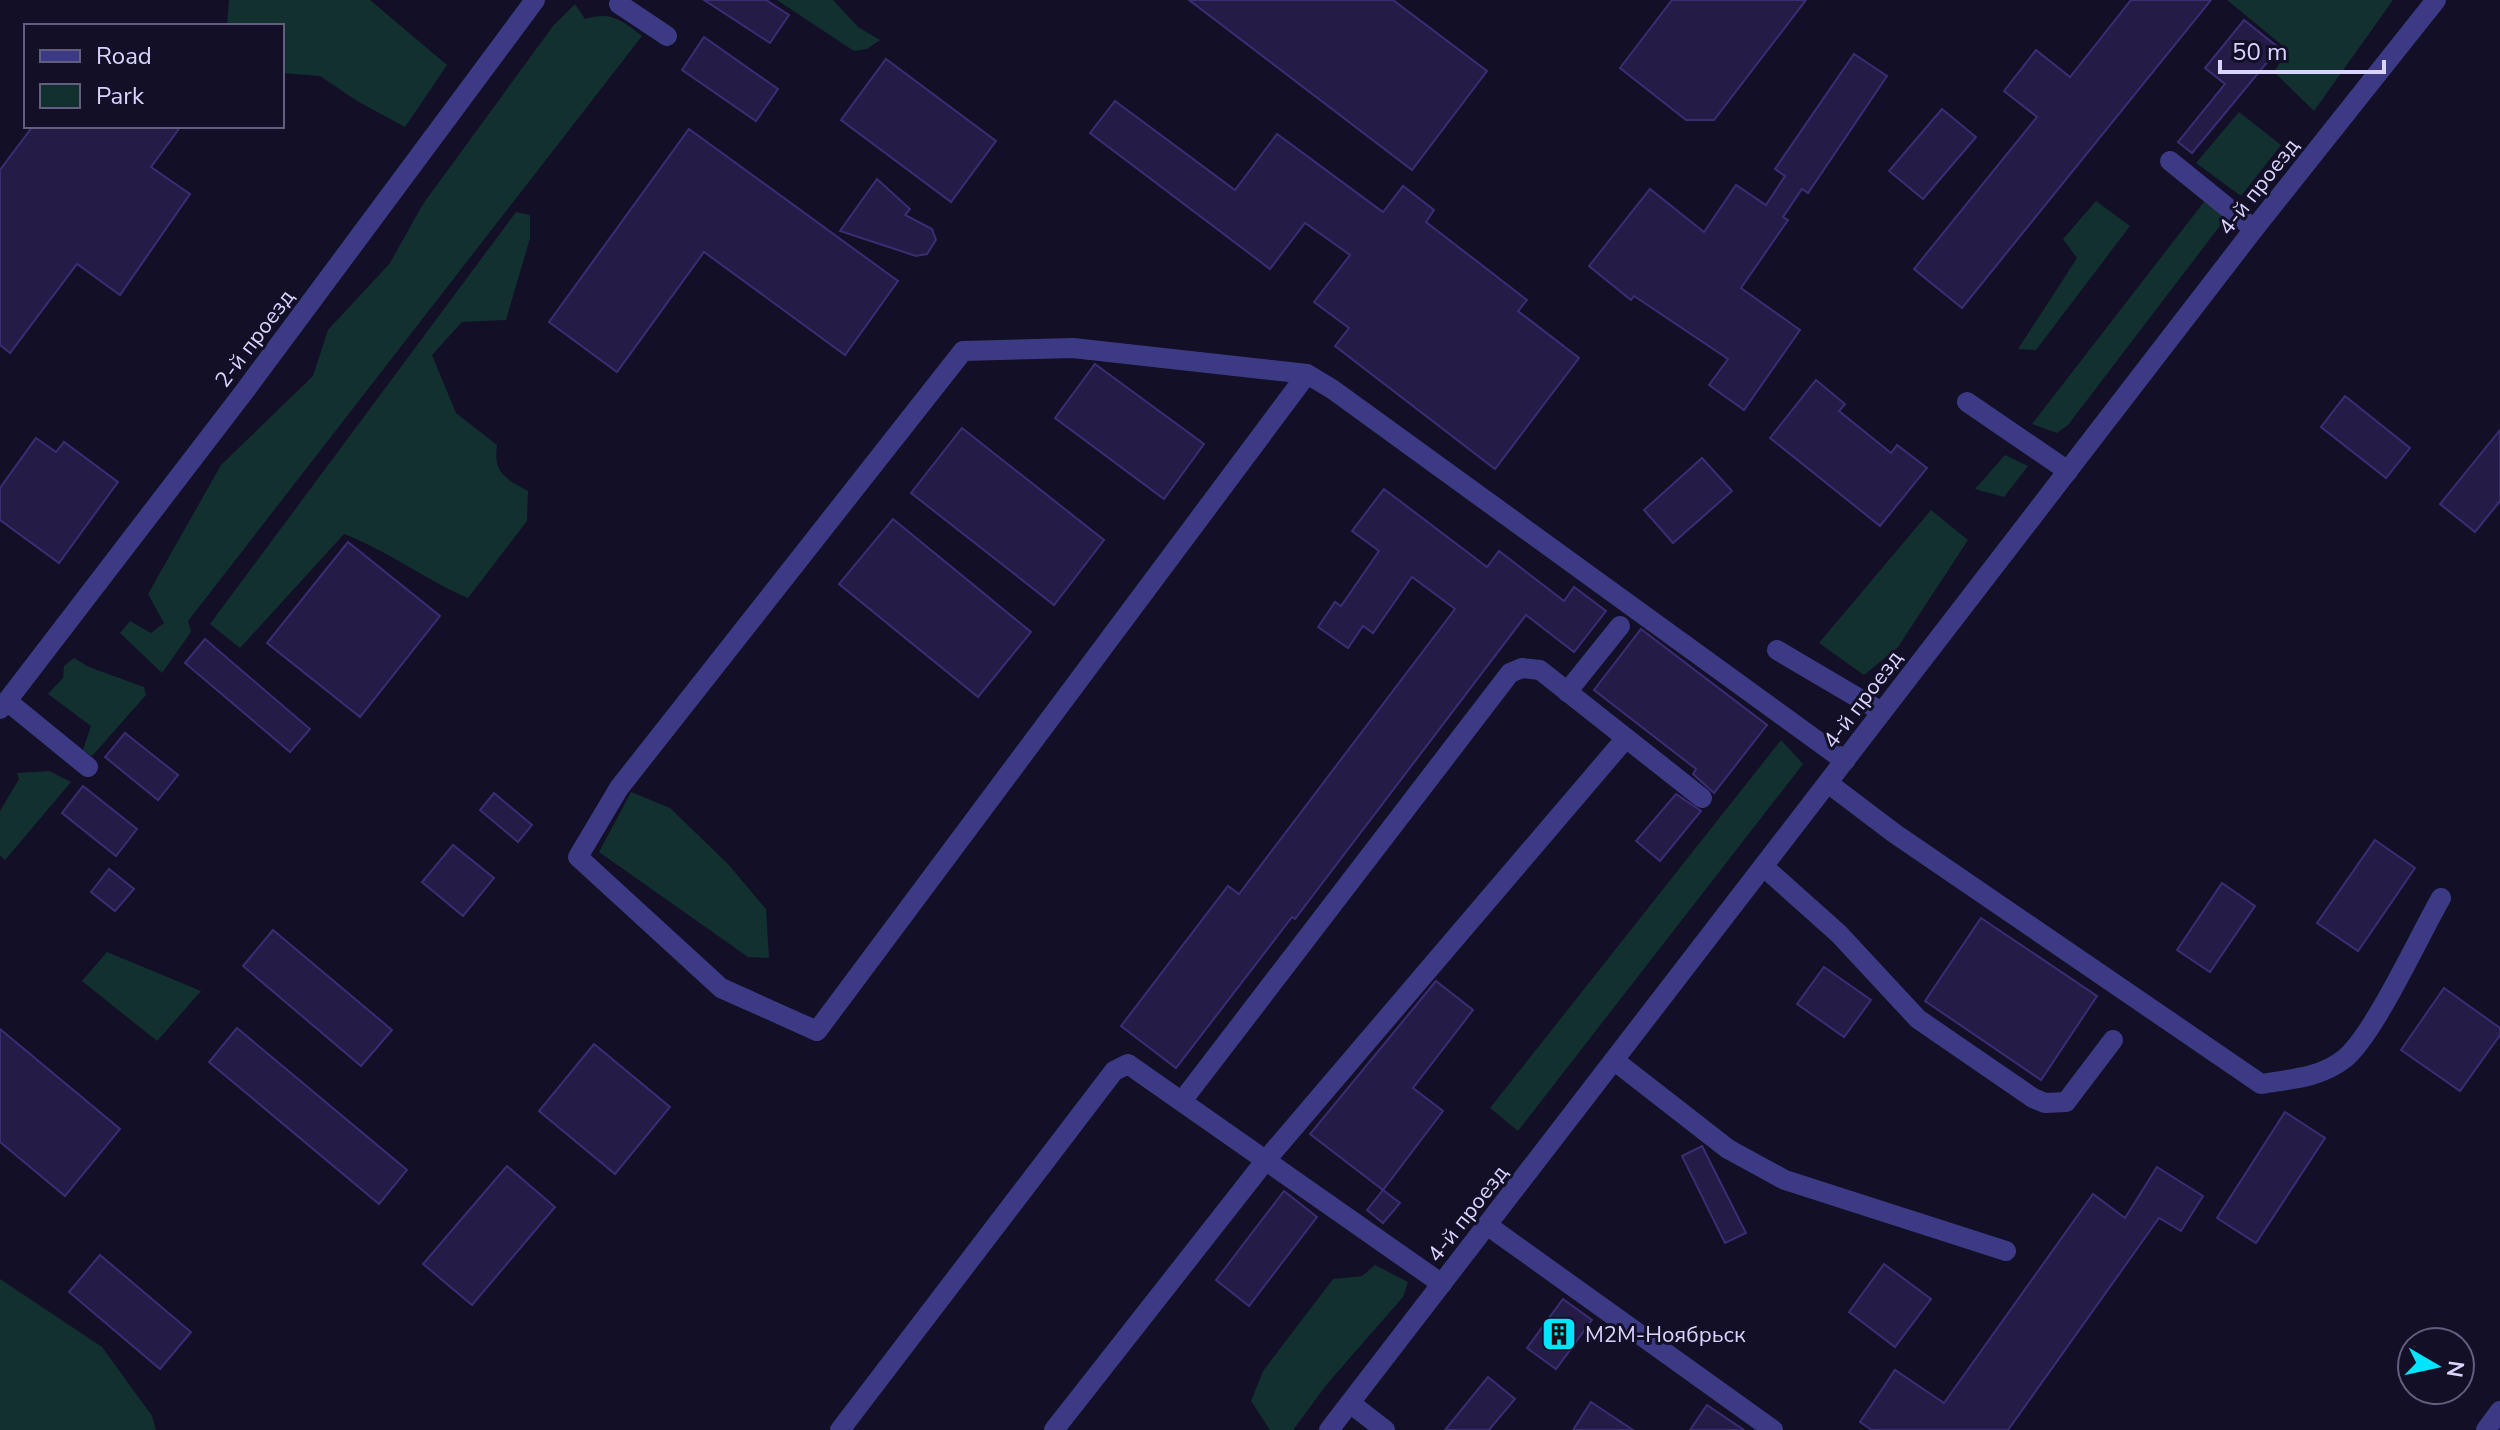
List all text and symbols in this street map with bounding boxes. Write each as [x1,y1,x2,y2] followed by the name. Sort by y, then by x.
[24,24,284,128] legend
[2220,24,2384,74] scale bar
[2232,36,2288,68] text: 50 m
[96,40,152,72] text: Road
[96,80,145,112] text: Park
[2211,132,2306,241] street label: 4-й проезд
[208,283,302,394] street label: 2-й проезд
[1816,644,1910,755] street label: 4-й проезд
[1420,1159,1515,1268] street label: 4-й проезд
[1540,1315,1578,1353] building icon: М2М-Ноябрьск
[1585,1320,1746,1350] place label: М2М-Ноябрьск
[2396,1326,2476,1406] north arrow
[2439,1358,2471,1379] text: N

